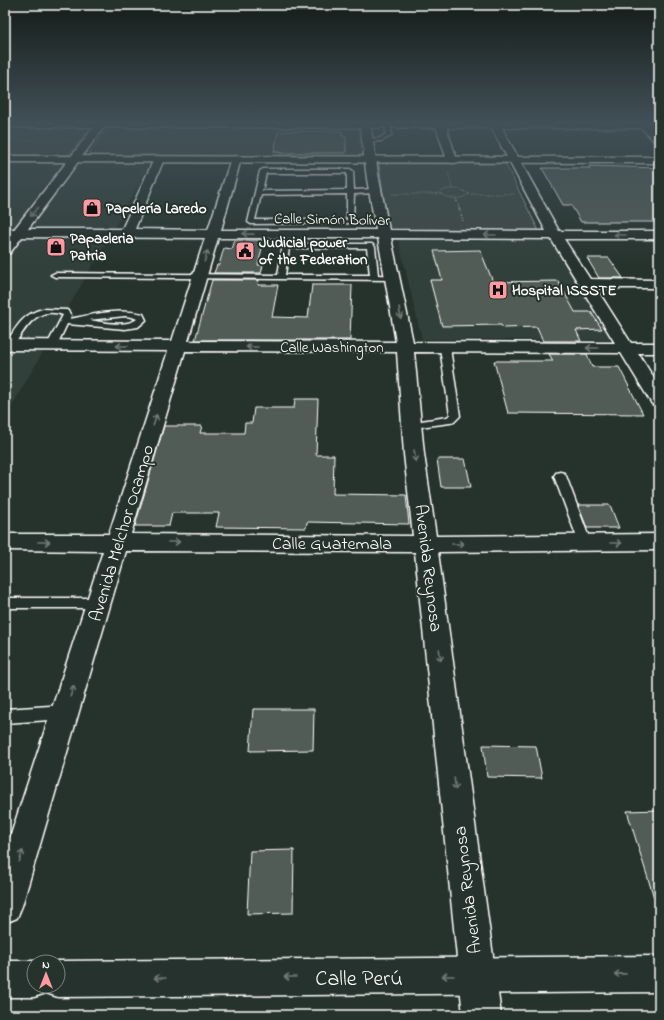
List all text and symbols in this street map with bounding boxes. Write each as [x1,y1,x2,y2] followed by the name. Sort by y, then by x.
[81,197,103,219] shop icon: Papelería Laredo
[106,198,207,220] place label: Papelería Laredo
[30,206,39,217] one-way arrow
[274,208,390,232] street label: Calle Simón Bolívar
[70,228,134,267] place label: Papaeleria Patria
[242,230,255,238] one-way arrow
[484,231,497,239] one-way arrow
[614,231,627,239] one-way arrow
[259,232,368,271] place label: Judicial power of the Federation
[45,236,67,258] shop icon: Papaeleria Patria
[234,240,256,262] public building icon: Judicial power of the Federation
[203,249,210,262] one-way arrow
[487,279,509,301] hospital icon: Hospital ISSSTE
[512,280,617,302] place label: Hospital ISSSTE
[396,306,404,319] one-way arrow
[280,337,384,360] street label: Calle Washington
[116,342,129,350] one-way arrow
[246,343,259,351] one-way arrow
[586,344,599,352] one-way arrow
[152,414,159,427] one-way arrow
[84,442,162,625] street label: Avenida Melchor Ocampo
[411,449,419,462] one-way arrow
[406,503,448,633] street label: Avenida Reynosa
[272,532,392,558] street label: Calle Guatemala
[37,538,50,546] one-way arrow
[167,538,180,546] one-way arrow
[609,539,622,547] one-way arrow
[451,540,464,548] one-way arrow
[436,648,444,661] one-way arrow
[68,686,76,698] one-way arrow
[451,777,459,790] one-way arrow
[448,825,490,955] street label: Avenida Reynosa
[18,849,25,862] one-way arrow
[26,954,66,994] north arrow
[42,957,50,973] text: N
[315,964,403,996] street label: Calle Perú
[614,971,627,978] one-way arrow
[442,972,455,980] one-way arrow
[284,973,297,981] one-way arrow
[154,974,167,982] one-way arrow

